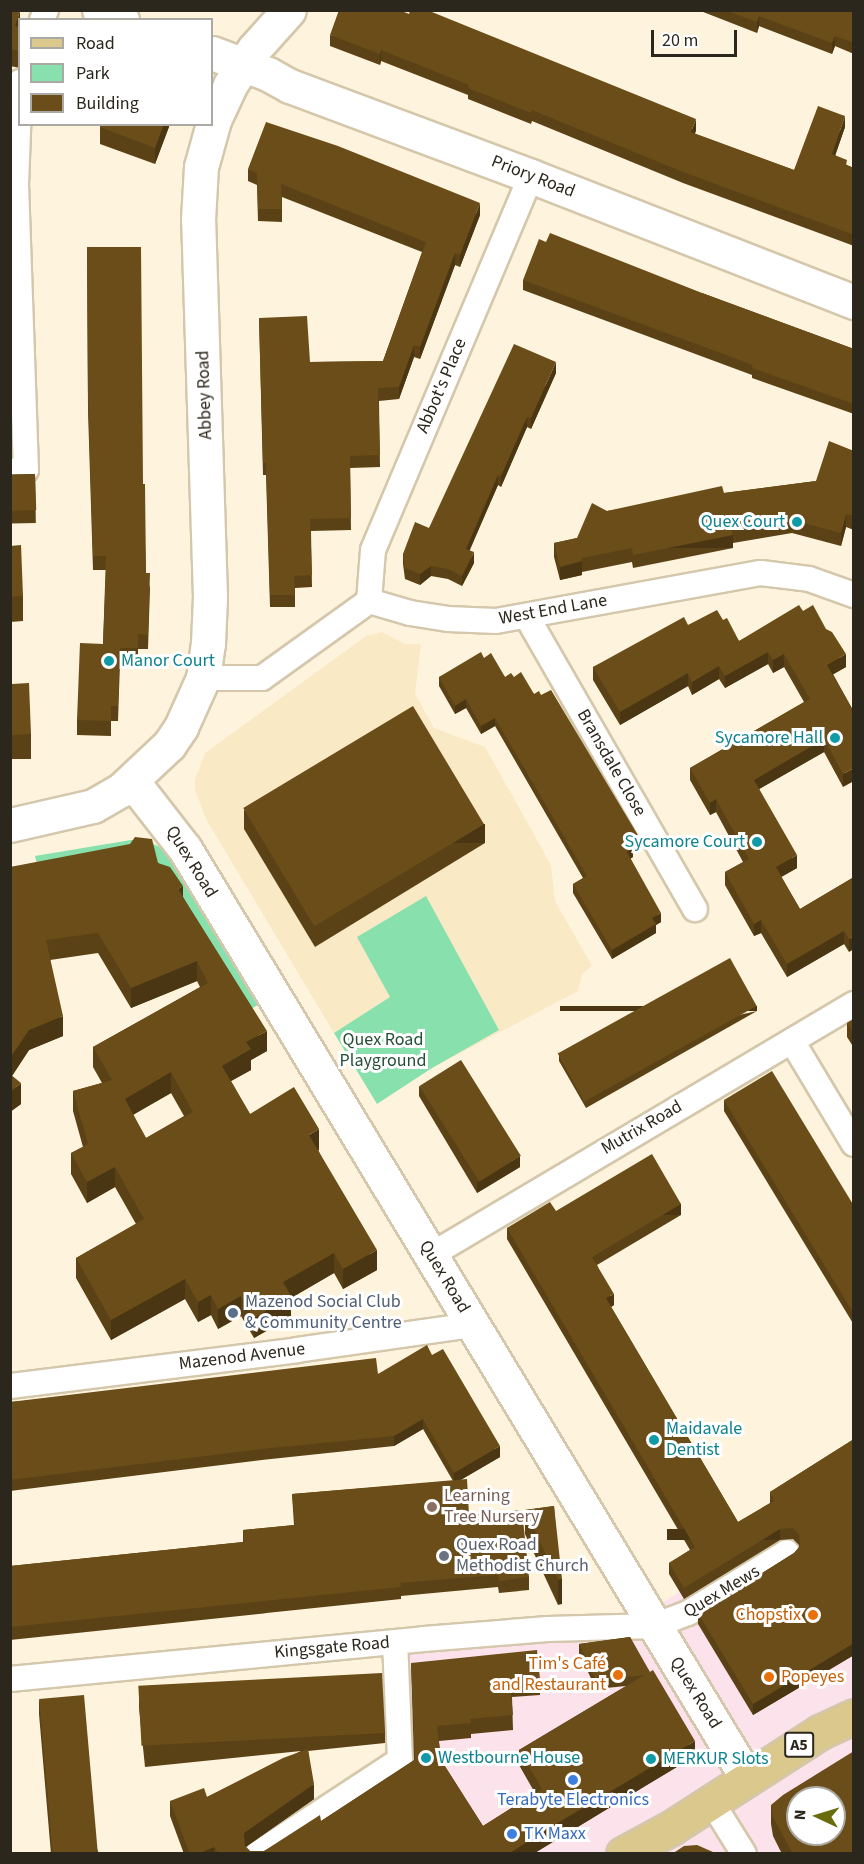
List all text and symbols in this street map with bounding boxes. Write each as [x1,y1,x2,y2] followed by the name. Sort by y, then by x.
[18,18,213,126] legend
[654,18,740,56] scale bar
[662,28,698,53] text: 20 m
[76,31,115,56] text: Road
[76,61,110,86] text: Park
[76,91,139,116] text: Building
[488,151,578,203] street label: Priory Road
[412,335,472,437] street label: Abbot's Place
[193,350,217,440] street label: Abbey Road
[701,511,785,533] place label: Quex Court
[790,515,804,529] marker: Quex Court
[497,590,609,630] street label: West End Lane
[121,650,215,672] place label: Manor Court
[102,654,116,668] marker: Manor Court
[572,706,650,820] street label: Bransdale Close
[715,727,823,749] place label: Sycamore Hall
[828,731,842,745] marker: Sycamore Hall
[160,822,222,902] street label: Quex Road
[625,831,745,853] place label: Sycamore Court
[750,835,764,849] marker: Sycamore Court
[340,1030,426,1072] park label: Quex Road Playground
[598,1096,686,1160] street label: Mutrix Road
[414,1237,474,1317] street label: Quex Road
[245,1292,402,1334] place label: Mazenod Social Club & Community Centre
[226,1306,240,1320] marker: Mazenod Social Club & Community Centre
[178,1339,306,1375] street label: Mazenod Avenue
[666,1419,742,1462] place label: Maidavale Dentist
[647,1433,661,1447] marker: Maidavale Dentist
[444,1486,540,1528] place label: Learning Tree Nursery
[425,1500,439,1514] marker: Learning Tree Nursery
[456,1535,589,1578] place label: Quex Road Methodist Church
[437,1549,451,1563] marker: Quex Road Methodist Church
[680,1561,764,1623] street label: Quex Mews
[736,1604,801,1626] place label: Chopstix
[806,1608,820,1622] marker: Chopstix
[273,1632,391,1664] street label: Kingsgate Road
[664,1653,726,1733] street label: Quex Road
[492,1654,606,1696] place label: Tim's Café and Restaurant
[781,1666,844,1688] place label: Popeyes
[611,1668,625,1682] marker: Tim's Café and Restaurant
[762,1670,776,1684] marker: Popeyes
[784,1732,814,1758] road number: A5
[438,1747,580,1769] place label: Westbourne House
[663,1748,769,1770] place label: MERKUR Slots
[419,1751,433,1765] marker: Westbourne House
[644,1752,658,1766] marker: MERKUR Slots
[566,1773,580,1787] marker: Terabyte Electronics
[786,1786,846,1846] north arrow
[497,1789,649,1811] place label: Terabyte Electronics
[789,1809,811,1821] text: N
[524,1823,586,1845] place label: TK Maxx
[505,1827,519,1841] marker: TK Maxx

